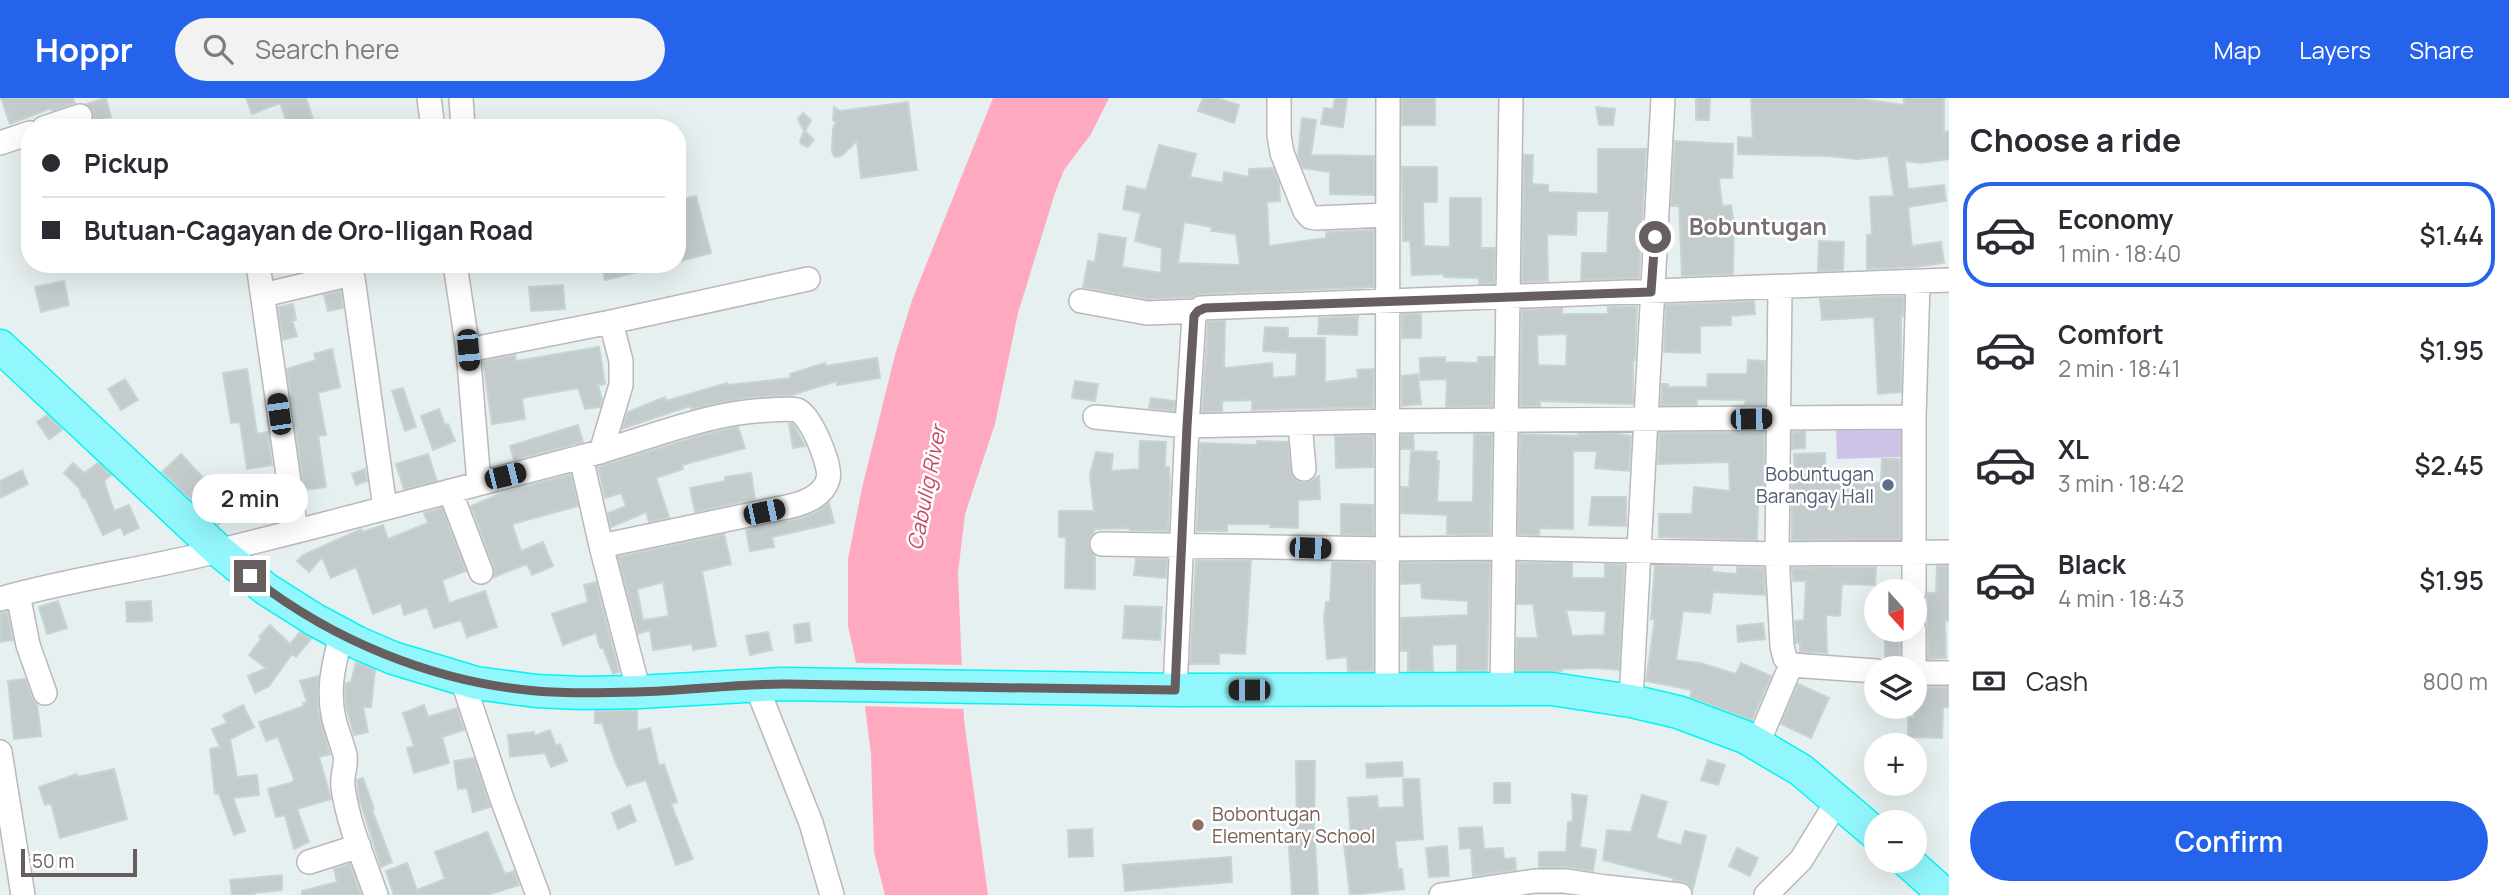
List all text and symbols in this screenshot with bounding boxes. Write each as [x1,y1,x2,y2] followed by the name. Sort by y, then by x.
[175,18,665,81] search box
[35,27,133,72] text: Hoppr
[199,30,237,68] icon: search
[255,31,400,67] text: Search here
[2214,33,2261,66] text: Map
[2299,33,2371,66] text: Layers
[2409,33,2474,66] text: Share
[1970,118,2181,162] text: Choose a ride
[84,145,169,181] text: Pickup
[2058,201,2173,237] text: Economy
[1974,203,2037,266] icon: car
[1689,210,1827,242] district label: Bobuntugan
[84,212,533,248] text: Butuan-Cagayan de Oro-Iligan Road
[2419,217,2484,253] text: $1.44
[1639,221,1671,253] route start
[2058,237,2181,269] text: 1 min · 18:40
[2058,316,2164,352] text: Comfort
[1974,318,2037,381] icon: car
[456,328,481,372] car
[2419,332,2484,368] text: $1.95
[2058,352,2180,384] text: 2 min · 18:41
[266,392,293,436] car
[1730,408,1773,430] car
[900,421,952,552] water label: Cabulig River
[2058,431,2089,467] text: XL
[1974,433,2037,496] icon: car
[2414,447,2484,483] text: $2.45
[483,461,528,491] car
[1756,461,1874,509] place label: Bobuntugan Barangay Hall
[2058,467,2184,499] text: 3 min · 18:42
[192,475,308,524] callout: 2 min
[1880,477,1896,493] marker: Bobuntugan Barangay Hall
[221,482,279,514] text: 2 min
[742,497,787,527] car
[1289,537,1332,559] car
[2058,546,2126,582] text: Black
[1974,548,2037,611] icon: car
[234,560,266,592] route end
[2419,562,2484,598] text: $1.95
[1864,579,1927,642] north arrow
[1864,579,1927,873] map controls
[2058,582,2185,614] text: 4 min · 18:43
[1864,656,1927,719] button: layers
[1970,662,2008,700] icon: cash
[2026,663,2088,699] text: Cash
[2422,665,2488,697] text: 800 m
[1229,680,1271,701] car
[1864,733,1927,796] button: +
[1212,801,1375,849] place label: Bobontugan Elementary School
[1970,801,2488,881] button: Confirm
[1864,810,1927,873] button: −
[1190,817,1206,833] marker: Bobontugan Elementary School
[21,846,136,878] scale bar
[32,848,74,874] text: 50 m

